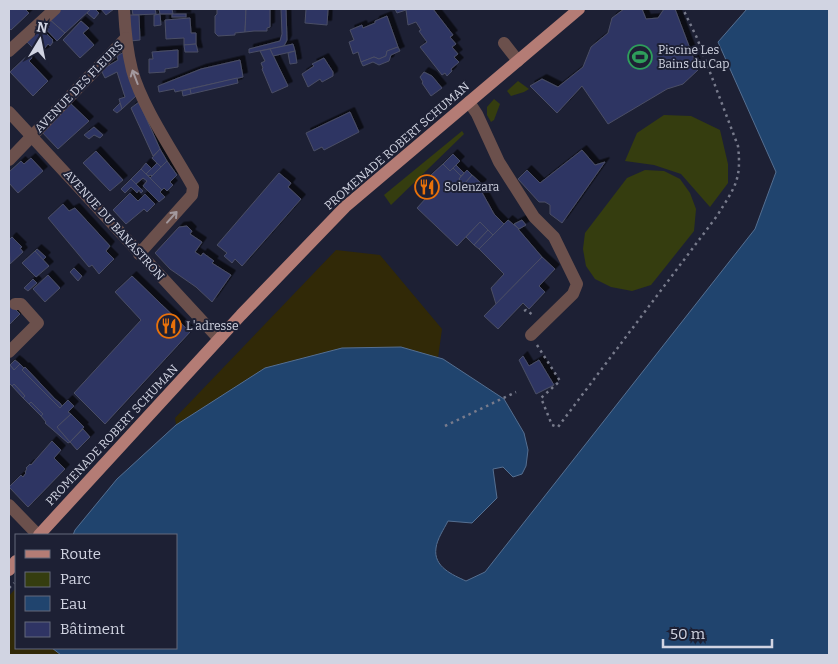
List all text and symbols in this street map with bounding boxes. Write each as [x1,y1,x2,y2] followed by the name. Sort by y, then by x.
[15,15,65,65] north arrow
[35,18,49,37] text: N
[32,39,126,135] street label: AVENUE DES FLEURS
[658,43,730,71] place label: Piscine Les Bains du Cap
[627,44,653,70] sports icon: Piscine Les Bains du Cap
[130,70,139,85] one-way arrow
[322,79,473,213] street label: PROMENADE ROBERT SCHUMAN
[61,167,168,283] street label: AVENUE DU BANASTRON
[414,174,440,200] restaurant icon: Solenzara
[444,180,500,194] place label: Solenzara
[166,211,178,224] one-way arrow
[156,313,182,339] restaurant icon: L'adresse
[186,319,239,333] place label: L'adresse
[43,361,181,508] street label: PROMENADE ROBERT SCHUMAN
[15,534,178,649] legend
[60,545,101,563] text: Route
[60,570,91,588] text: Parc
[60,595,87,613] text: Eau
[663,616,772,648] scale bar
[60,620,125,638] text: Bâtiment
[670,625,706,643] text: 50 m

